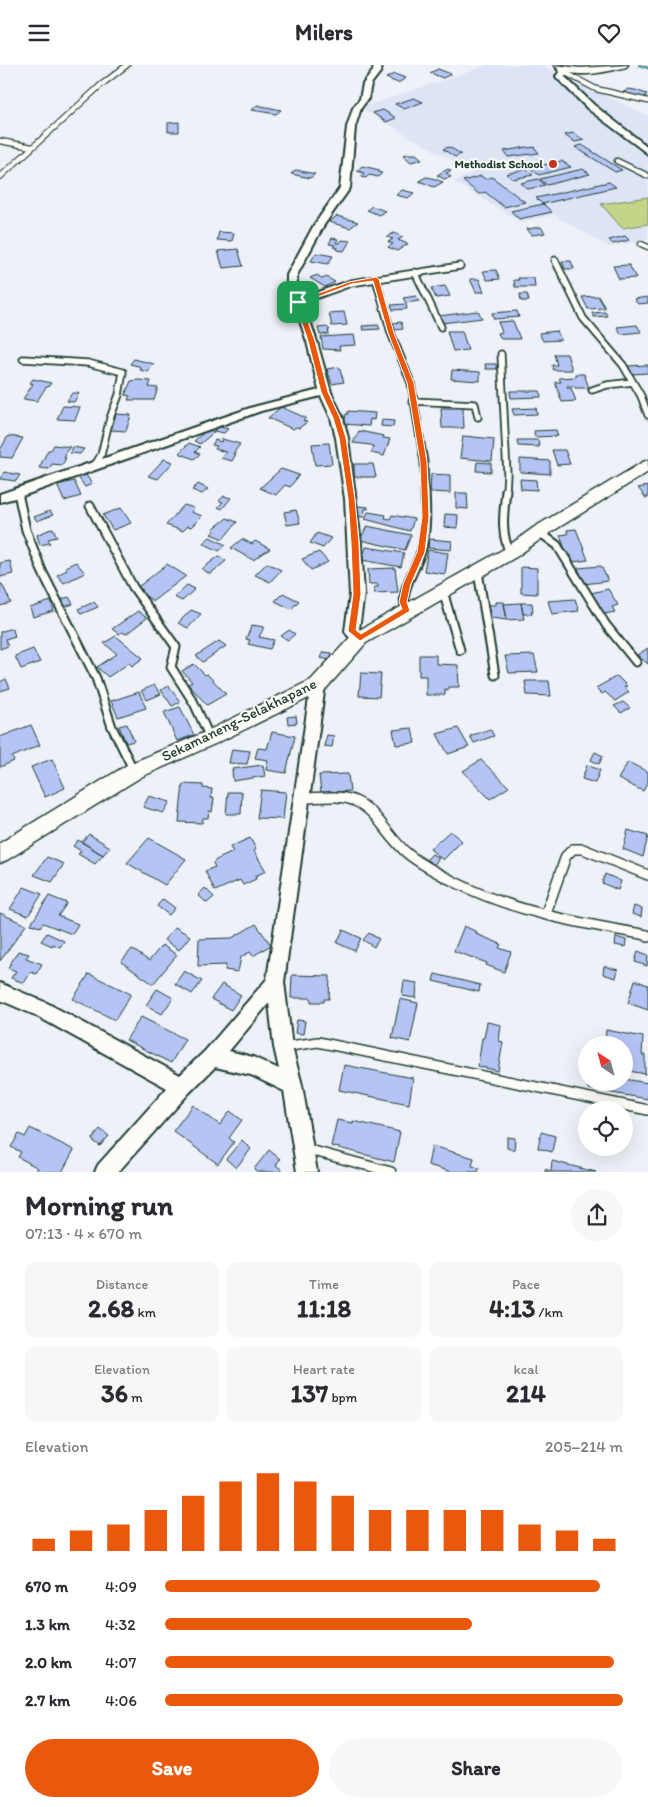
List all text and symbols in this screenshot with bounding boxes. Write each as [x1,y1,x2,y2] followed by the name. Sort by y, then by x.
[25,19,53,47] icon: menu
[295,19,353,46] text: Milers
[595,19,623,47] icon: heart
[455,157,544,171] place label: Methodist School
[547,158,559,170] marker: Methodist School
[277,281,319,323] pin
[284,288,312,316] icon: arrive
[159,675,319,765] street label: Sekamaneng-Selakhapane
[578,1036,632,1091] north arrow
[578,1036,633,1156] map controls
[578,1101,633,1156] button: locate
[25,1188,173,1222] text: Morning run
[571,1189,623,1241] button: share
[25,1224,142,1243] text: 07:13 · 4 × 670 m
[96,1276,148,1293] text: Distance
[309,1276,339,1293] text: Time
[512,1276,540,1293] text: Pace
[88,1293,134,1323] text: 2.68
[297,1293,351,1323] text: 11:18
[489,1293,535,1323] text: 4:13
[134,1304,156,1321] text: km
[535,1304,563,1321] text: /km
[94,1361,150,1378] text: Elevation
[293,1361,355,1378] text: Heart rate
[514,1361,538,1378] text: kcal
[101,1378,128,1408] text: 36
[291,1378,328,1408] text: 137
[506,1378,546,1408] text: 214
[128,1389,143,1406] text: m
[328,1389,357,1406] text: bpm
[25,1437,89,1456] text: Elevation
[545,1437,623,1456] text: 205–214 m
[25,1577,68,1596] text: 670 m
[105,1577,137,1596] text: 4:09
[25,1615,70,1634] text: 1.3 km
[105,1615,136,1634] text: 4:32
[25,1653,72,1672] text: 2.0 km
[105,1653,136,1672] text: 4:07
[25,1691,70,1710] text: 2.7 km
[105,1691,137,1710] text: 4:06
[25,1739,319,1797] button: Save
[329,1739,623,1797] button: Share

